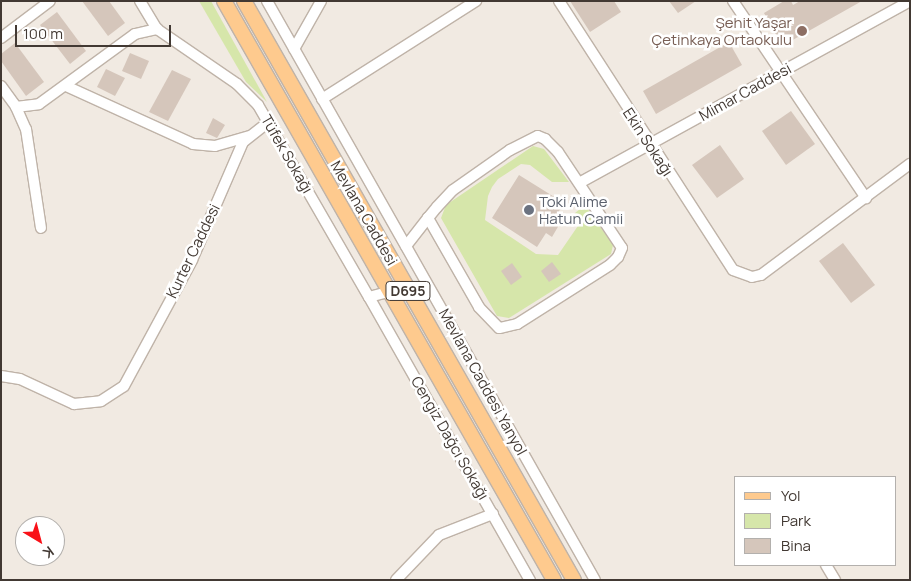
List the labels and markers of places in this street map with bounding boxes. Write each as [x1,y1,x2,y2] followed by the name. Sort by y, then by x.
[652,13,792,48] place label: Şehit Yaşar Çetinkaya Ortaokulu
[796,25,808,37] marker: Şehit Yaşar Çetinkaya Ortaokulu
[539,192,623,227] place label: Toki Alime Hatun Camii
[523,204,535,216] marker: Toki Alime Hatun Camii

